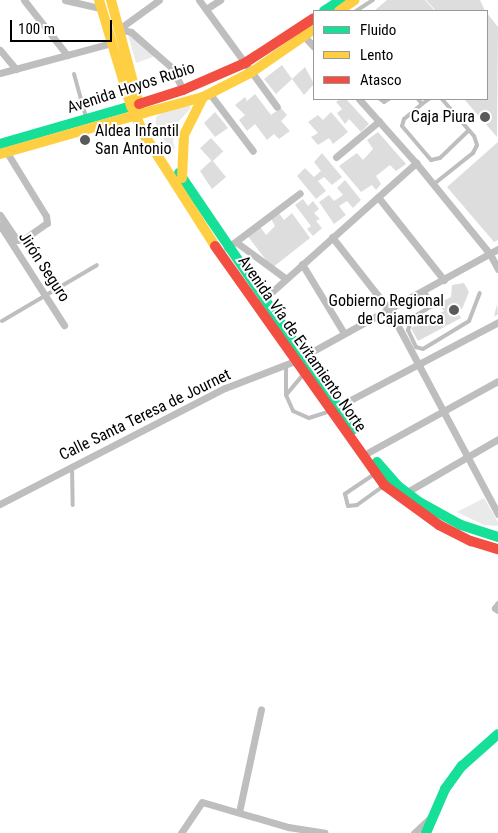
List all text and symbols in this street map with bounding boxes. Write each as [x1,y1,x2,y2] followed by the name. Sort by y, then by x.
[12,10,115,42] scale bar
[313,10,488,100] legend
[18,20,55,38] text: 100 m
[360,21,396,39] text: Fluido
[360,46,393,64] text: Lento
[65,58,197,118] street label: Avenida Hoyos Rubio
[360,71,401,89] text: Atasco
[411,107,475,127] place label: Caja Piura
[479,111,491,123] marker: Caja Piura
[95,121,179,159] place label: Aldea Infantil San Antonio
[79,134,91,146] marker: Aldea Infantil San Antonio
[14,228,74,306] street label: Jirón Seguro
[234,252,370,436] street label: Avenida Vía de Evitamiento Norte
[328,291,444,329] place label: Gobierno Regional de Cajamarca
[448,304,460,316] marker: Gobierno Regional de Cajamarca
[56,365,234,465] street label: Calle Santa Teresa de Journet

